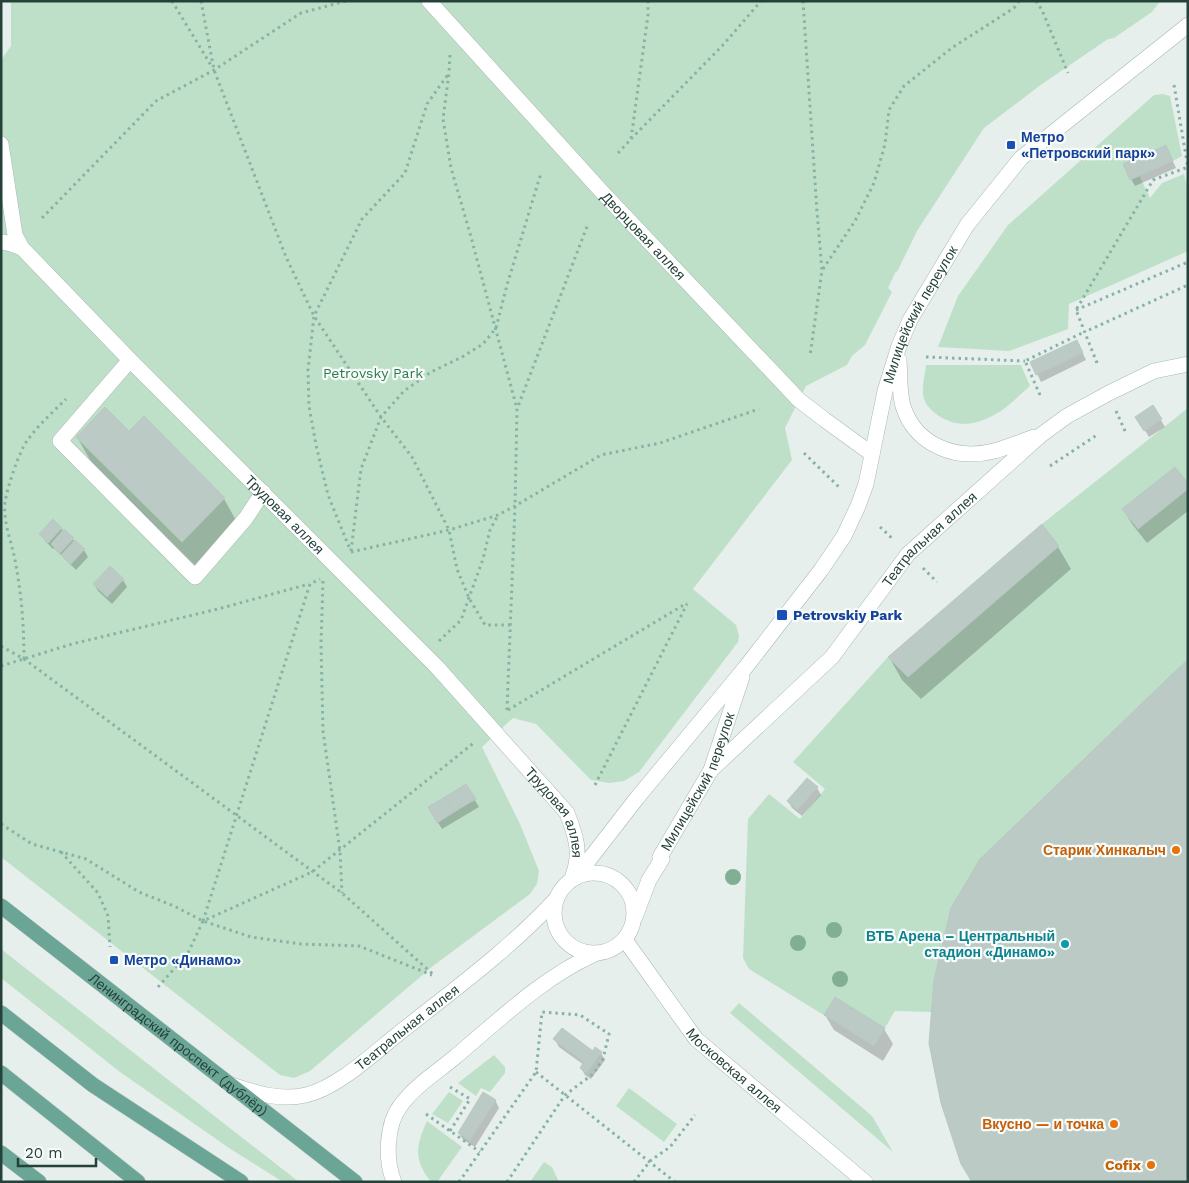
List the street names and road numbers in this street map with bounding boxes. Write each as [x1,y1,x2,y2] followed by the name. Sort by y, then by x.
[598,189,689,283] street label: Дворцовая аллея
[880,242,961,386] street label: Милицейский переулок
[242,472,327,557] street label: Трудовая аллея
[879,488,980,590] street label: Театральная аллея
[658,709,738,854] street label: Милицейский переулок
[522,764,585,858] street label: Трудовая аллея
[86,970,271,1119] street label: Ленинградский проспект (дублёр)
[352,981,462,1074] street label: Театральная аллея
[683,1025,785,1116] street label: Московская аллея

